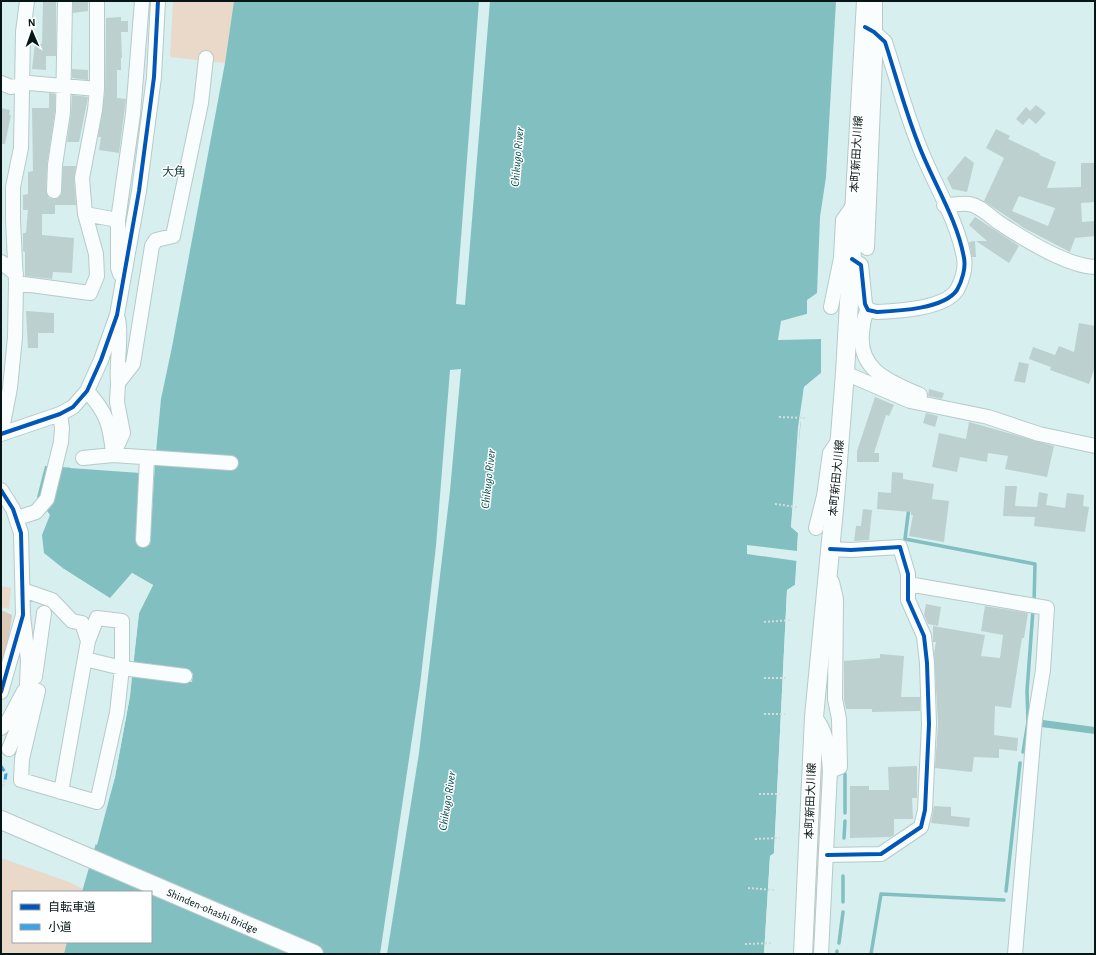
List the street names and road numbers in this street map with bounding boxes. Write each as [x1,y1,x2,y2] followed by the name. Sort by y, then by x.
[848,115,864,193] street label: 本町新田大川線
[827,439,845,517] street label: 本町新田大川線
[803,762,817,840] street label: 本町新田大川線
[165,887,259,935] street label: Shinden-ohashi Bridge

